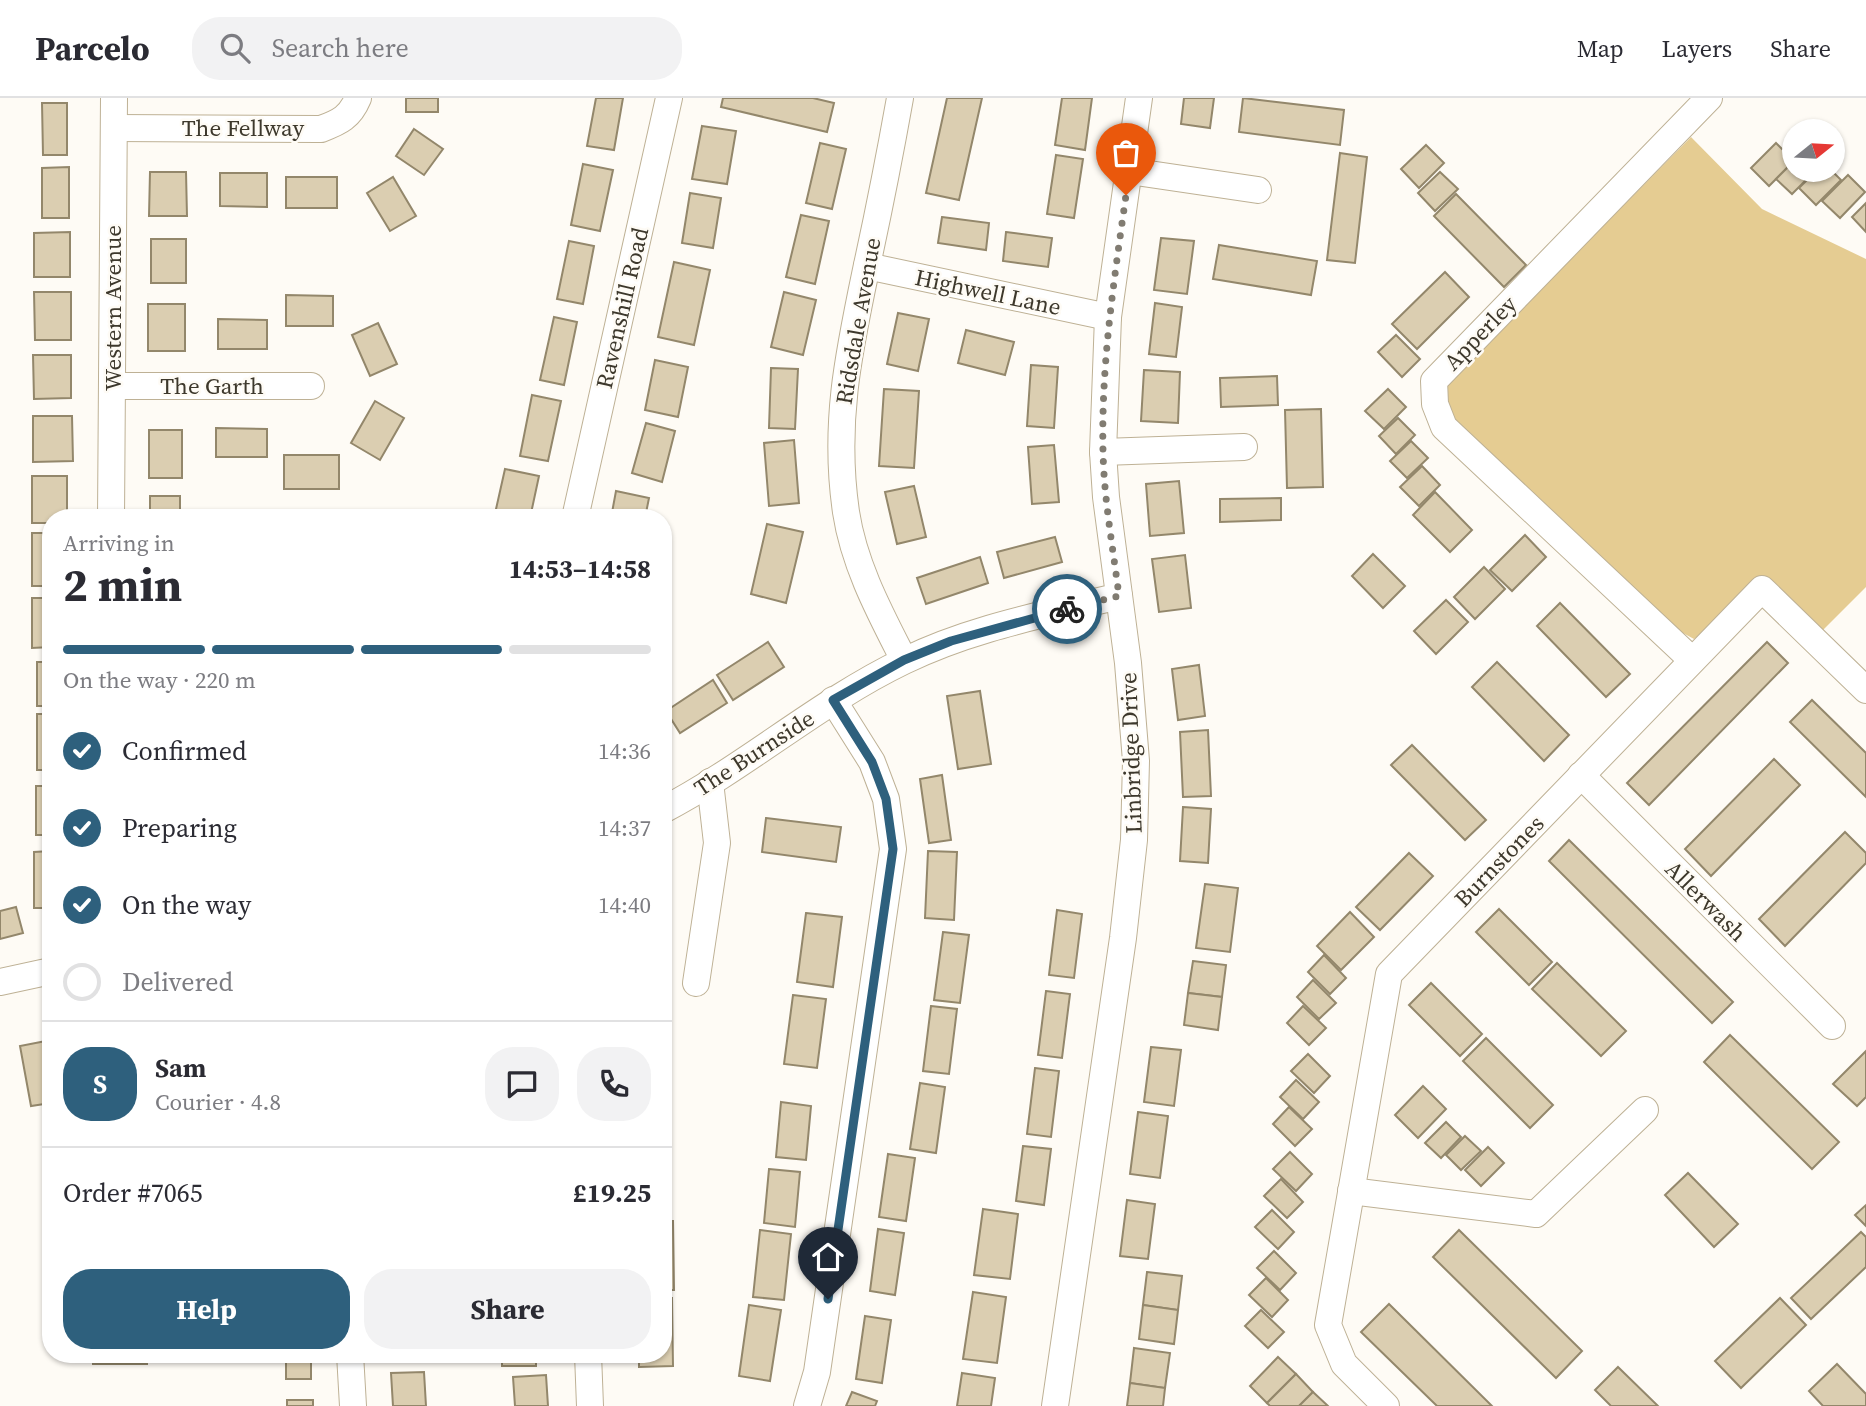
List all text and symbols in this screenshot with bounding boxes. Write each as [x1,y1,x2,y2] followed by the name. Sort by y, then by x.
[192,17,682,80] search box
[35,26,150,71] text: Parcelo
[216,29,254,67] icon: search
[272,30,409,66] text: Search here
[1577,32,1624,65] text: Map
[1662,32,1732,65] text: Layers
[1770,32,1831,65] text: Share
[182,112,305,144] street label: The Fellway
[1782,119,1844,182] north arrow
[1782,119,1845,182] map controls
[1096,123,1156,195] pin
[1107,134,1145,172] icon: bag
[588,224,656,392] street label: Ravenshill Road
[97,225,129,391] street label: Western Avenue
[828,235,888,407] street label: Ridsdale Avenue
[912,261,1064,323] street label: Highwell Lane
[1436,288,1524,377] street label: Apperley
[160,370,264,402] street label: The Garth
[63,527,175,559] text: Arriving in
[509,551,651,587] text: 14:53–14:58
[63,553,182,616] text: 2 min
[1032,574,1102,644] courier
[1048,590,1086,628] icon: bike
[63,664,256,696] text: On the way · 220 m
[1112,672,1150,834] street label: Linbridge Drive
[688,702,820,804] street label: The Burnside
[63,732,101,770] icon: check
[122,733,247,769] text: Confirmed
[598,735,651,767] text: 14:36
[1447,808,1551,914] street label: Burnstones
[63,809,101,847] icon: check
[122,810,237,846] text: Preparing
[598,812,651,844] text: 14:37
[1658,853,1754,949] street label: Allerwash
[63,886,101,924] icon: check
[122,887,251,923] text: On the way
[598,889,651,921] text: 14:40
[122,964,233,1000] text: Delivered
[485,1047,559,1121] button: chat
[577,1047,651,1121] button: phone
[155,1050,206,1086] text: Sam
[93,1066,107,1102] text: S
[155,1086,281,1118] text: Courier · 4.8
[63,1175,203,1211] text: Order #7065
[573,1175,651,1211] text: £19.25
[798,1227,858,1299] pin
[809,1238,847,1276] icon: home
[63,1269,350,1349] button: Help
[364,1269,651,1349] button: Share

